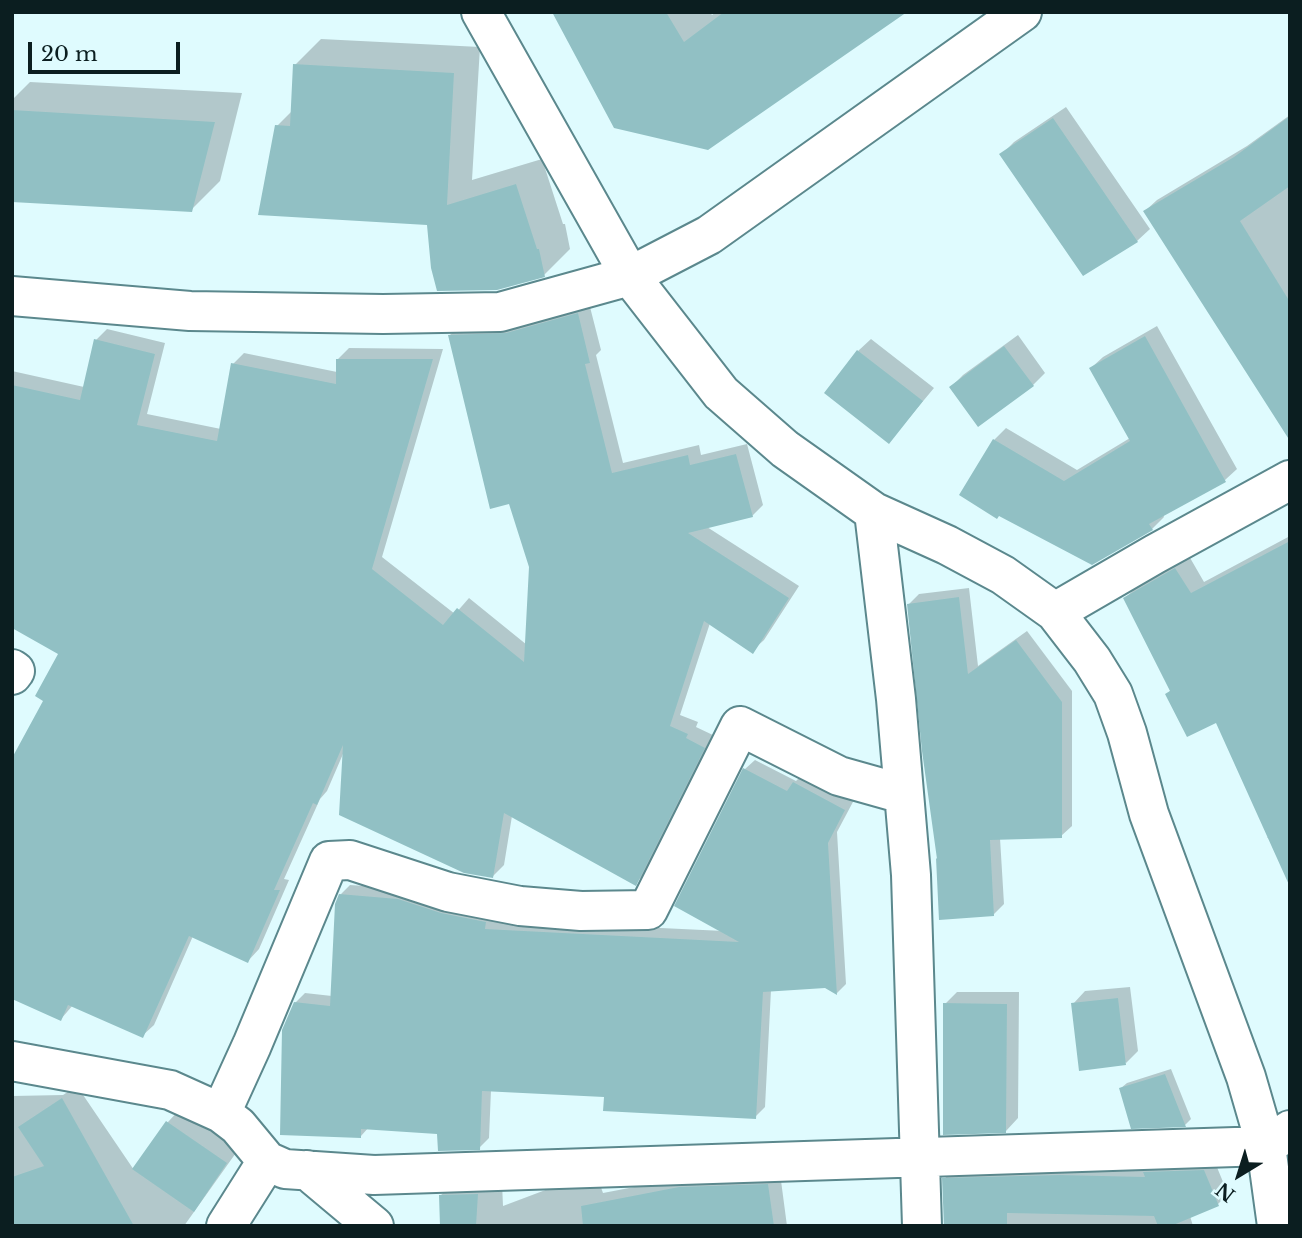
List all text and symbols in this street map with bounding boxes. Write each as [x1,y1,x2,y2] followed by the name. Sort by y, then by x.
[32,28,184,72] scale bar
[41,41,98,67] text: 20 m
[1204,1140,1274,1210] north arrow
[1212,1177,1240,1207] text: N

